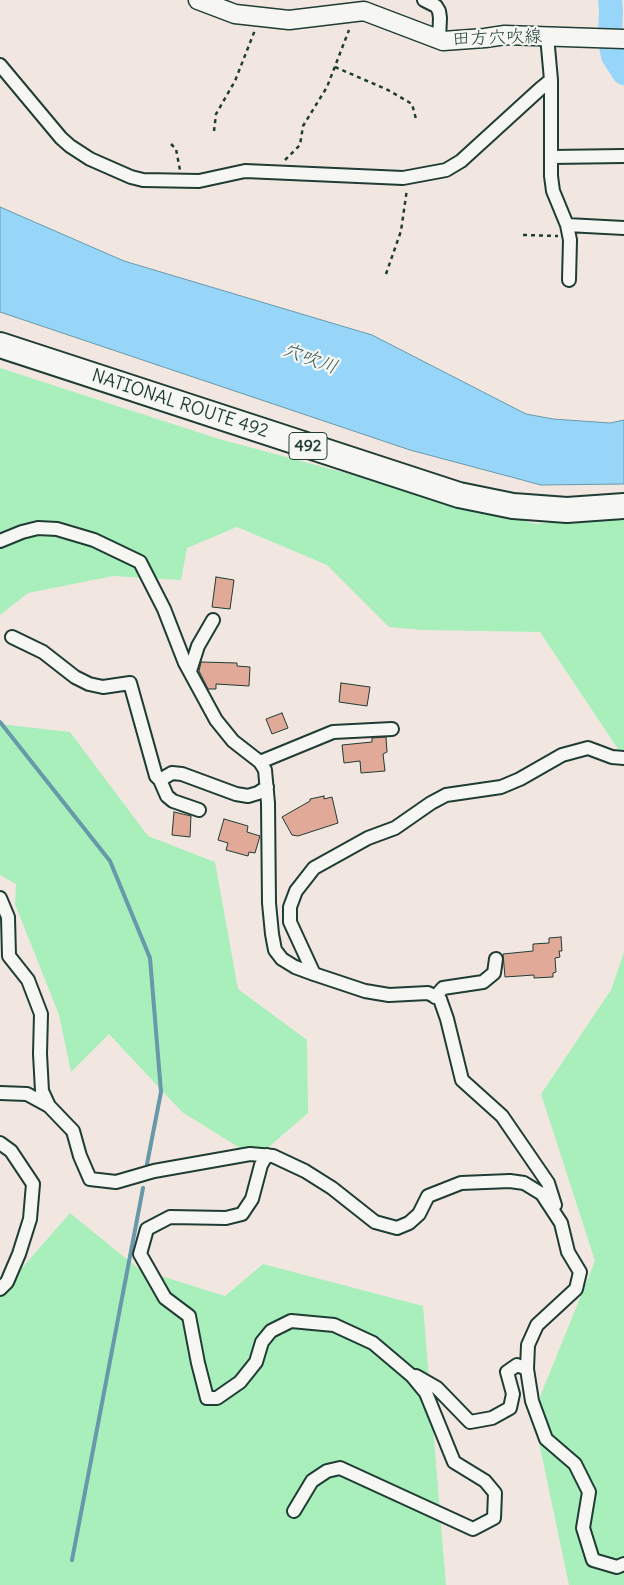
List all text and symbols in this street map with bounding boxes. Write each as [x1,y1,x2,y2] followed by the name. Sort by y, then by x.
[452,26,542,50] street label: 田方穴吹線
[279,339,341,379] water label: 穴吹川
[89,365,271,443] street label: NATIONAL ROUTE 492
[289,432,327,460] road number: 492

